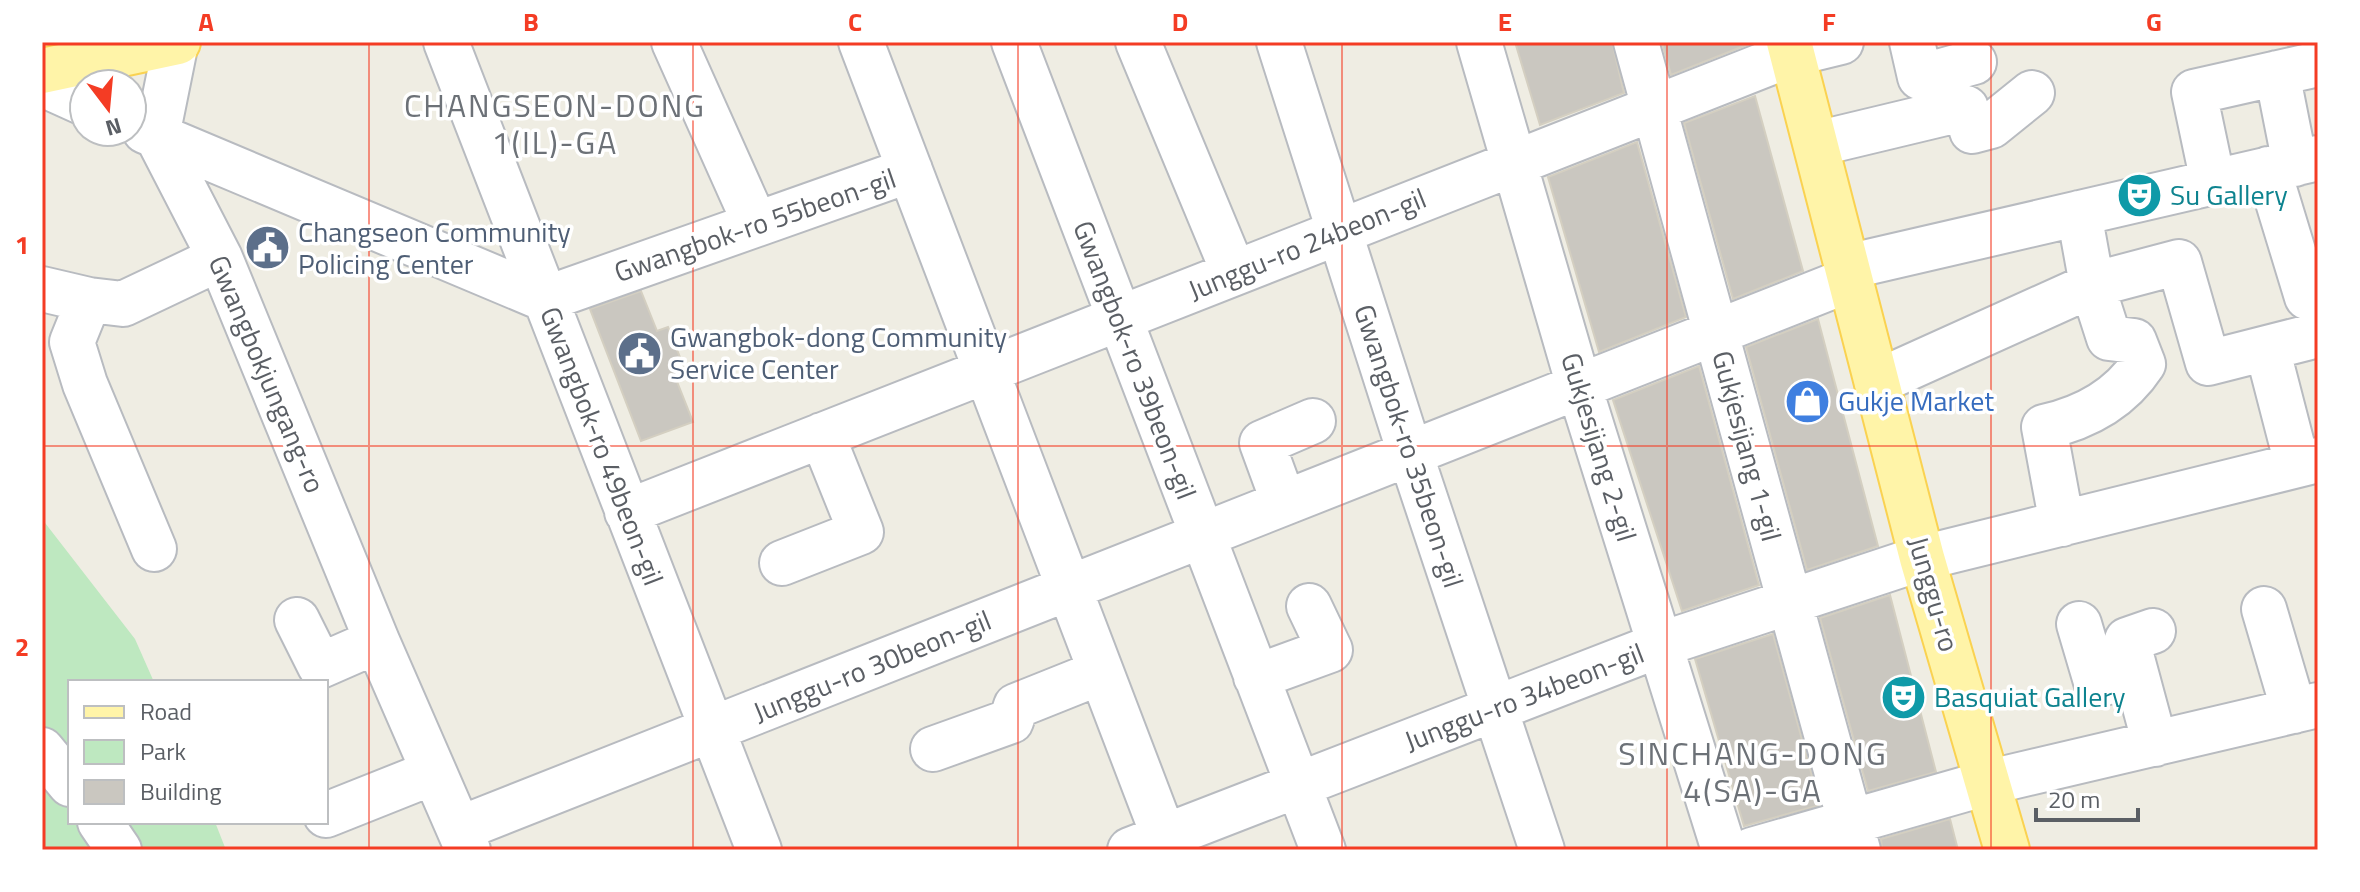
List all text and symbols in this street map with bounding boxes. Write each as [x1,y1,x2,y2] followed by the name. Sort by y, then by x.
[198,2,214,41] text: A
[523,2,539,41] text: B
[848,2,862,41] text: C
[1172,2,1188,41] text: D
[1498,2,1512,41] text: E
[1822,2,1836,41] text: F
[2146,2,2162,41] text: G
[68,68,148,148] north arrow
[404,81,706,166] district label: CHANGSEON-DONG 1(IL)-GA
[101,109,126,146] text: N
[608,156,902,293] street label: Gwangbok-ro 55beon-gil
[2115,171,2163,219] theatre icon: Su Gallery
[2170,173,2288,216] place label: Su Gallery
[1181,176,1432,311] street label: Junggu-ro 24beon-gil
[298,210,571,285] place label: Changseon Community Policing Center
[1062,214,1208,505] street label: Gwangbok-ro 39beon-gil
[243,224,291,272] public building icon: Changseon Community Policing Center
[15,225,29,264] text: 1
[198,248,337,499] street label: Gwangbokjungang-ro
[1343,299,1476,593] street label: Gwangbok-ro 35beon-gil
[529,300,675,591] street label: Gwangbok-ro 49beon-gil
[670,315,1007,390] place label: Gwangbok-dong Community Service Center
[615,329,663,377] public building icon: Gwangbok-dong Community Service Center
[1701,346,1794,546] street label: Gukjesijang 1-gil
[1550,347,1649,547] street label: Gukjesijang 2-gil
[1783,377,1831,425] shop icon: Gukje Market
[1838,379,1994,422] place label: Gukje Market
[1898,531,1971,657] street label: Junggu-ro
[746,598,997,733] street label: Junggu-ro 30beon-gil
[15,627,29,666] text: 2
[1398,631,1650,762] street label: Junggu-ro 34beon-gil
[1879,673,1927,721] theatre icon: Basquiat Gallery
[1934,675,2126,718] place label: Basquiat Gallery
[68,680,328,824] legend
[140,693,192,729] text: Road
[1618,729,1888,814] district label: SINCHANG-DONG 4(SA)-GA
[140,733,186,769] text: Park
[2036,772,2138,822] scale bar
[140,773,222,809] text: Building
[2048,781,2100,817] text: 20 m

